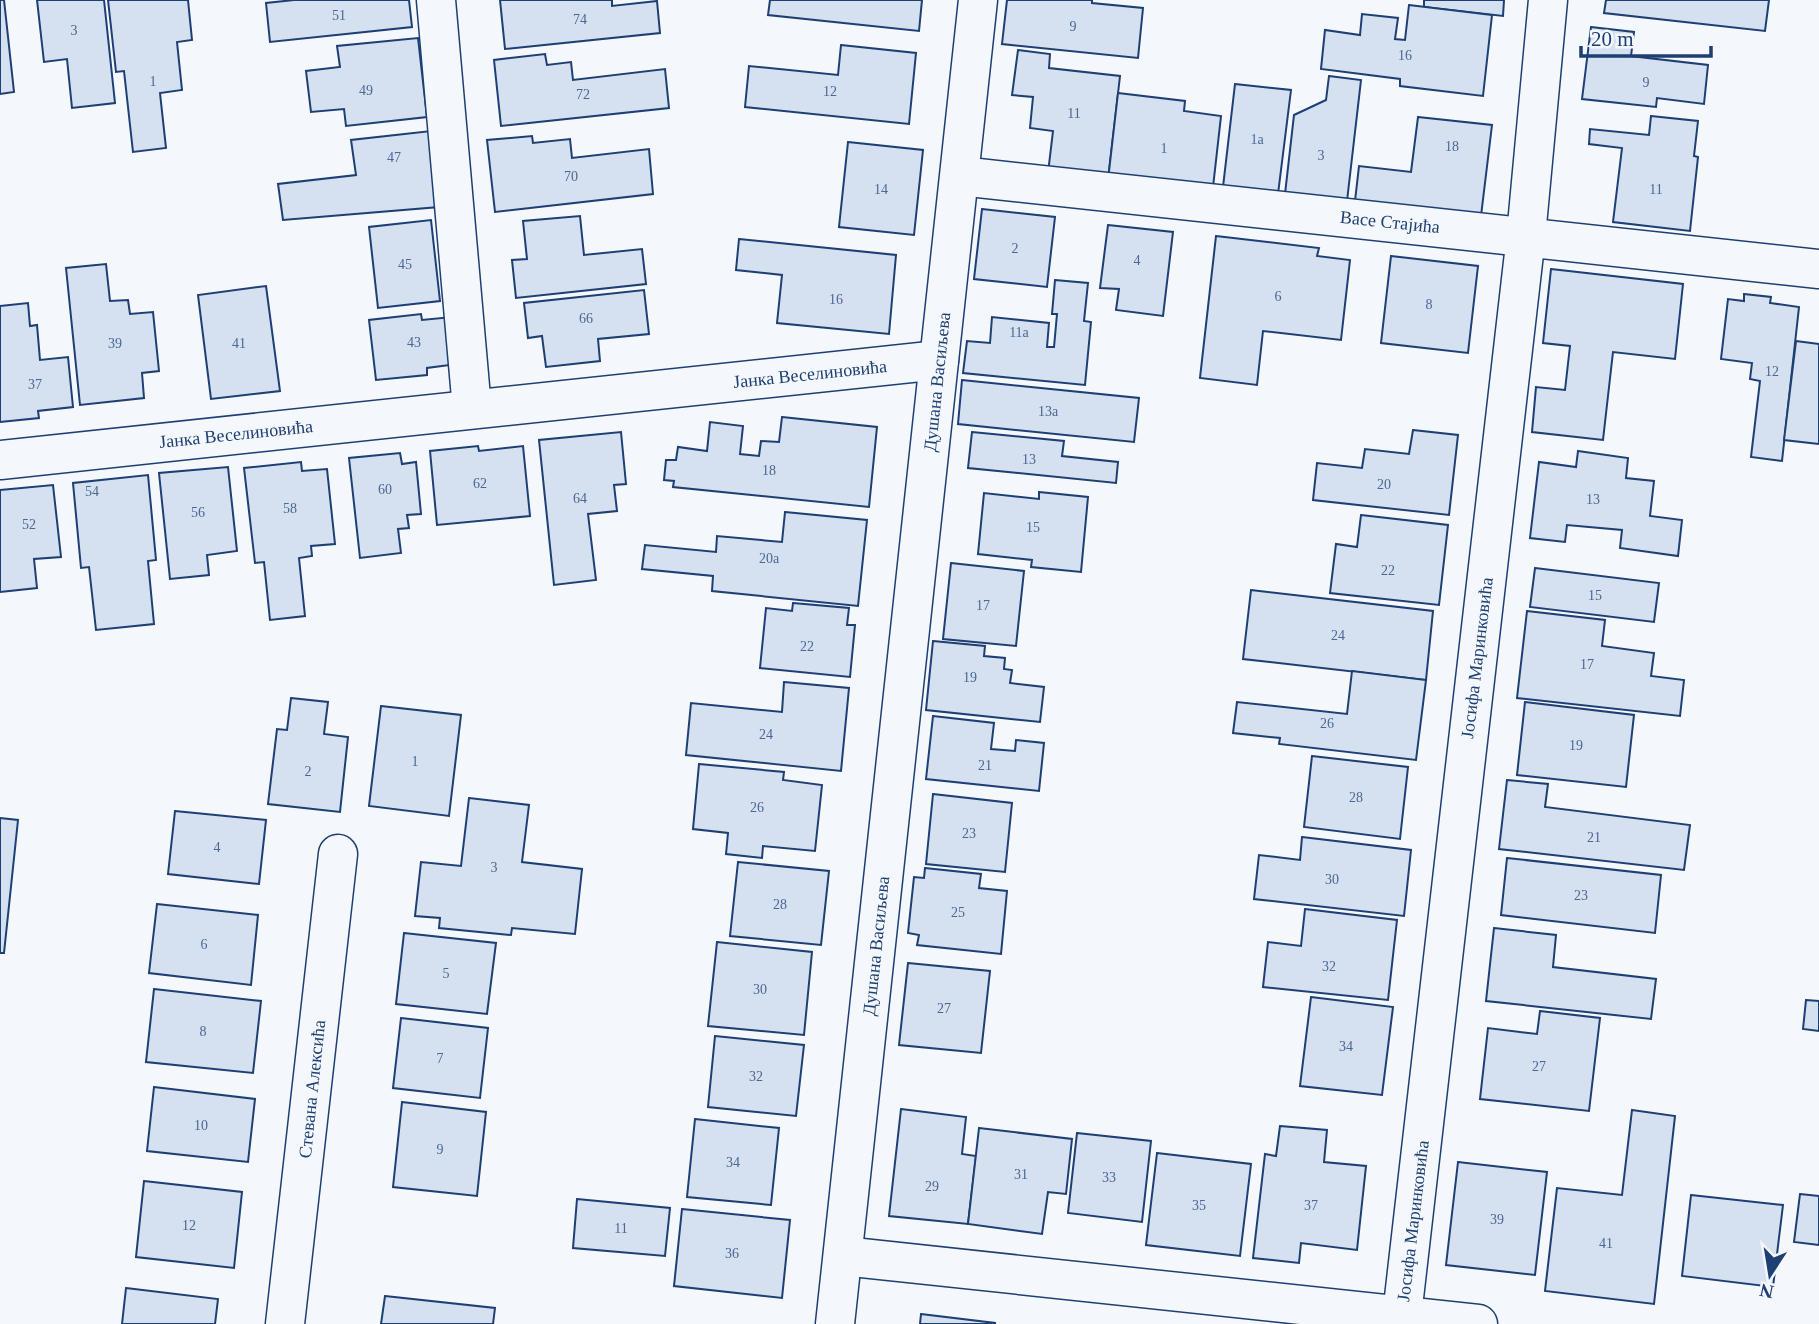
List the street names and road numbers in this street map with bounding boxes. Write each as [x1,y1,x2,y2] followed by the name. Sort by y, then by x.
[1339,207,1441,237] street label: Васе Стајића
[920,311,954,453] street label: Душана Васиљева
[732,356,888,392] street label: Јанка Веселиновића
[158,416,314,452] street label: Јанка Веселиновића
[1457,576,1497,740] street label: Јосифа Маринковића
[859,875,893,1017] street label: Душана Васиљева
[295,1019,329,1159] street label: Стевана Алексића
[1393,1139,1433,1303] street label: Јосифа Маринковића

